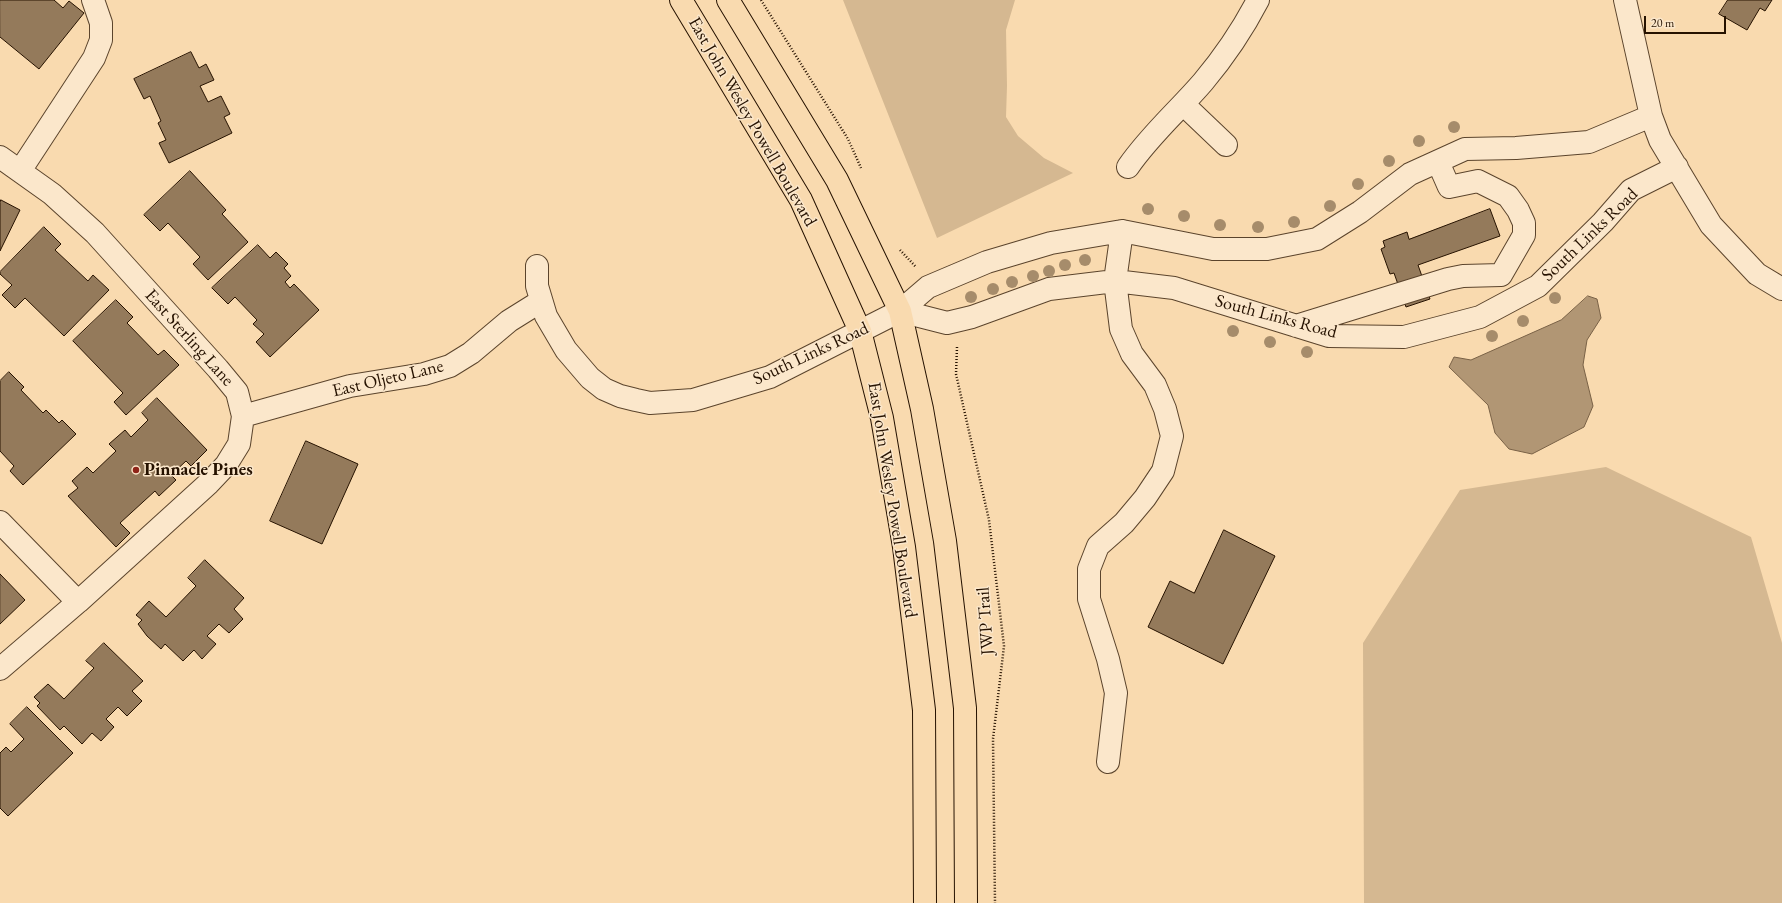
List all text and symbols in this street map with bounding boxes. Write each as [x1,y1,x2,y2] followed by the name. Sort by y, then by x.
[1646,8,1728,34] scale bar
[683,13,821,231] street label: East John Wesley Powell Boulevard
[1651,15,1674,31] text: 20 m
[1537,184,1643,286] street label: South Links Road
[140,285,238,391] street label: East Sterling Lane
[1213,290,1339,344] street label: South Links Road
[750,318,872,390] street label: South Links Road
[330,356,446,402] street label: East Oljeto Lane
[863,381,921,619] street label: East John Wesley Powell Boulevard
[144,459,253,481] place label: Pinnacle Pines
[131,465,141,475] marker: Pinnacle Pines
[973,586,999,656] street label: JWP Trail

